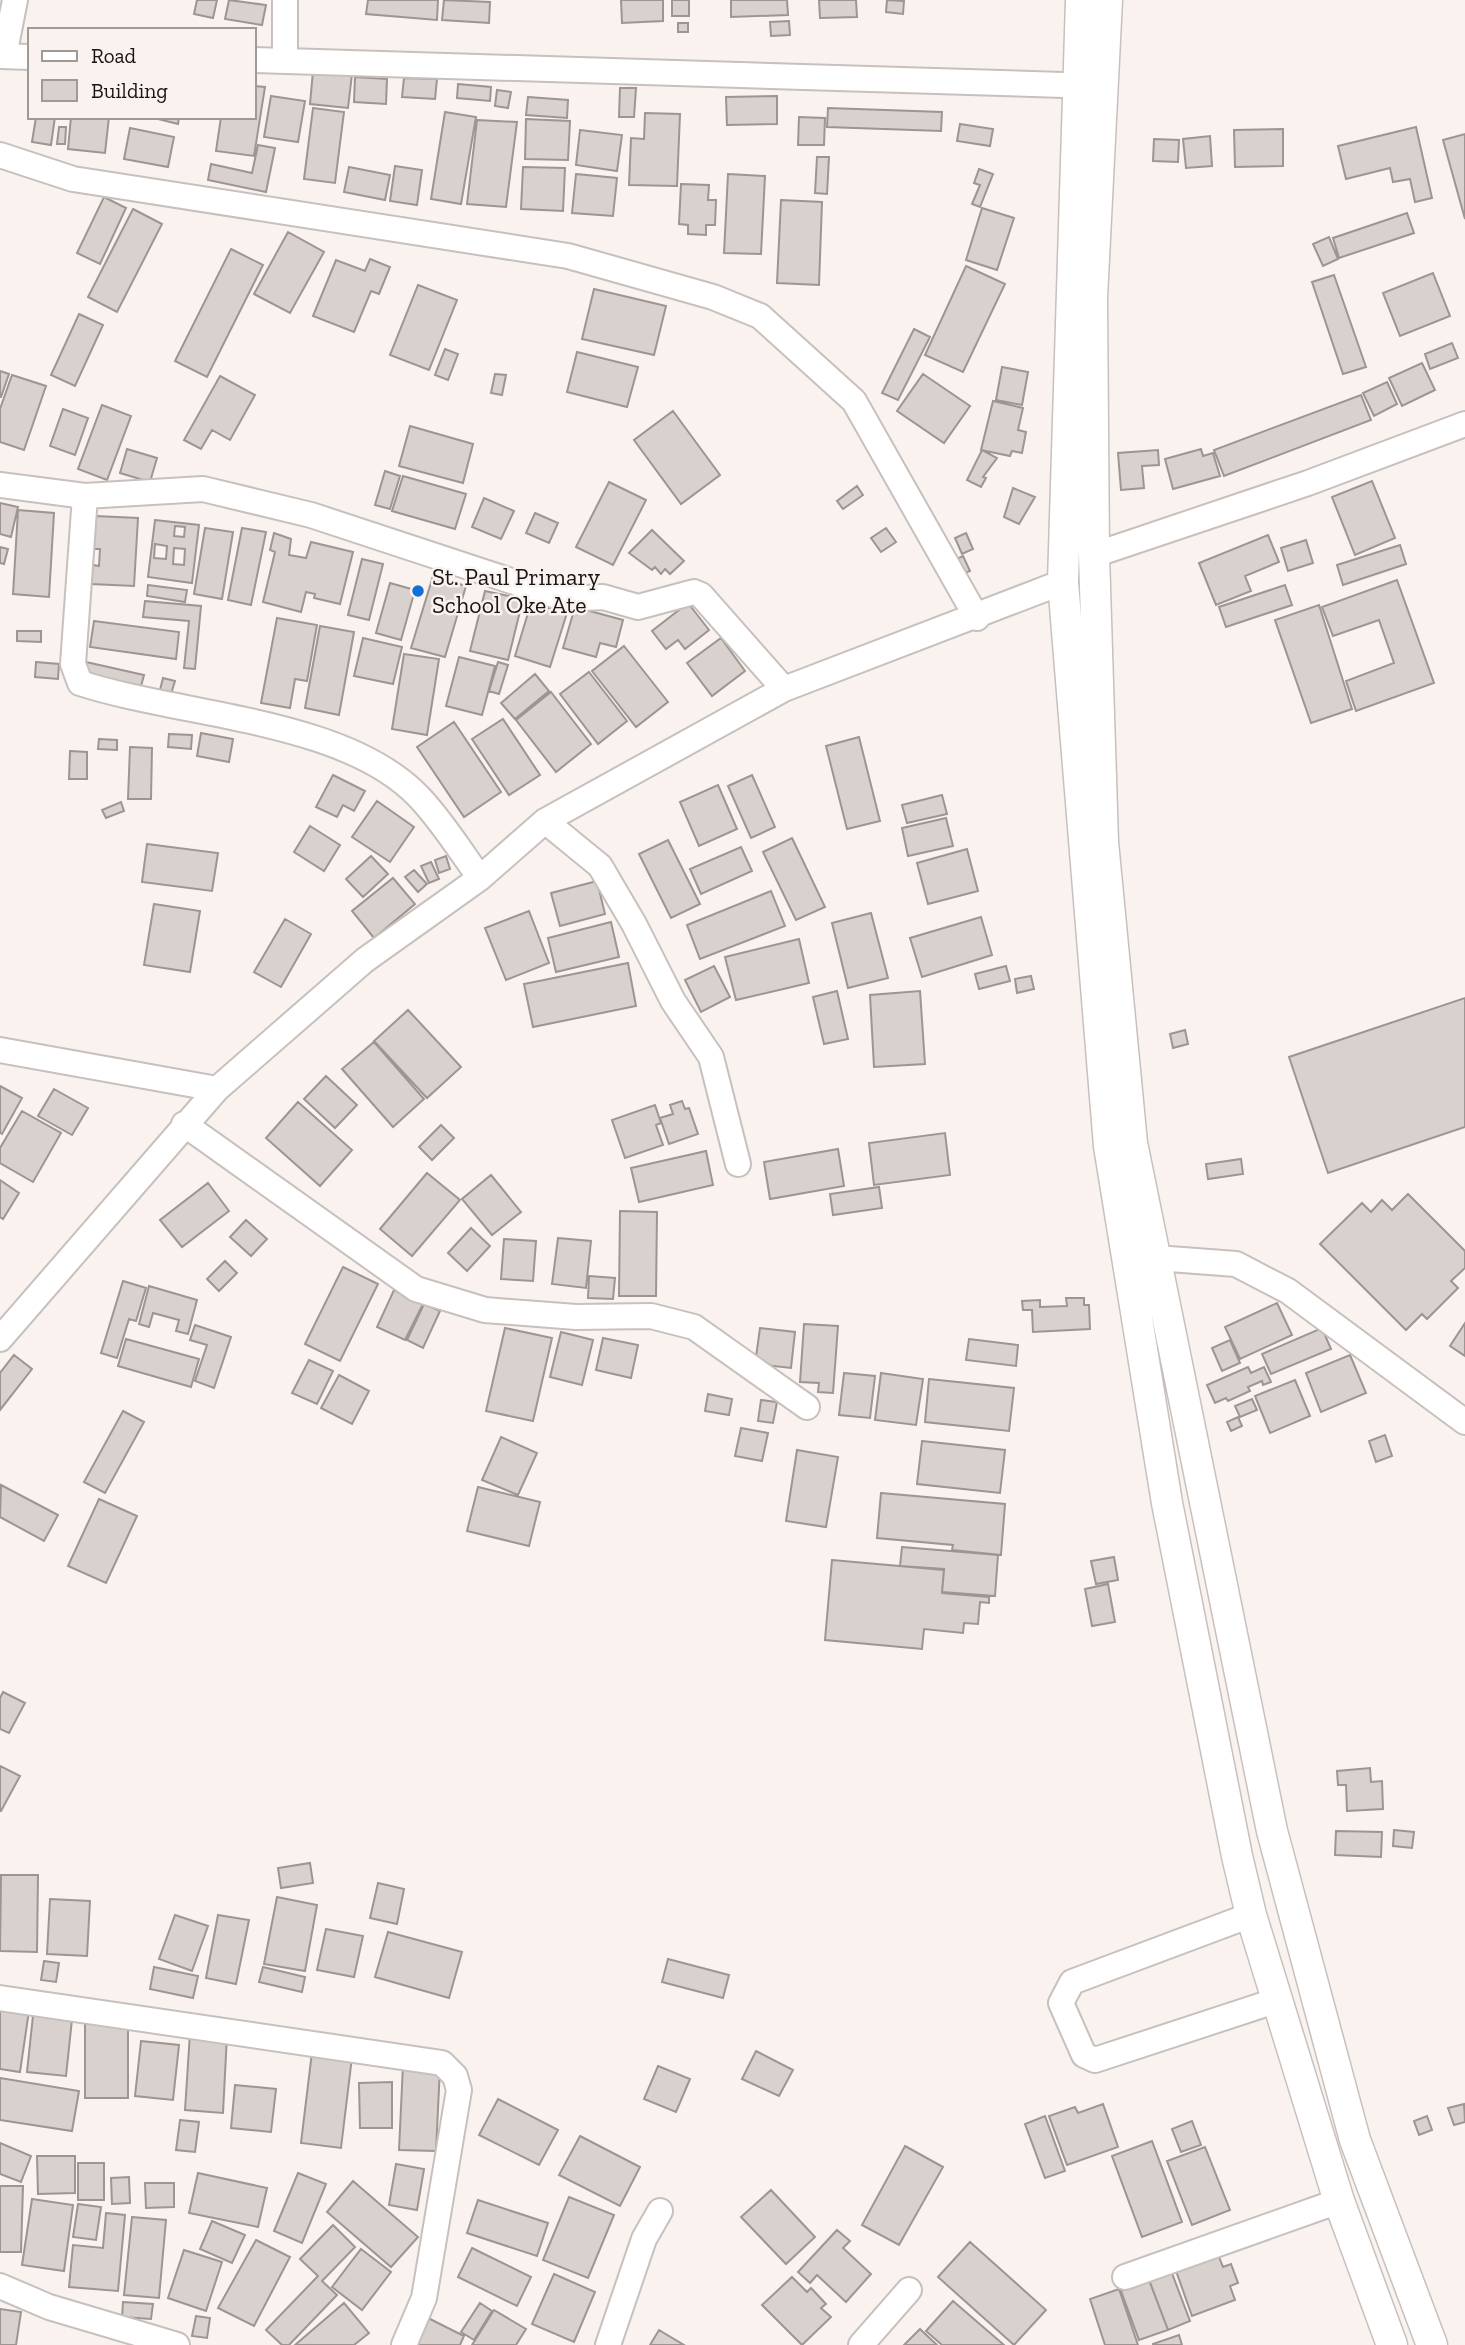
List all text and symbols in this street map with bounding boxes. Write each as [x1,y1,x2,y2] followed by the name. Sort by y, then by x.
[28,28,256,119] legend
[91,43,137,68] text: Road
[91,78,168,103] text: Building
[432,562,601,619] place label: St. Paul Primary School Oke Ate
[410,583,426,599] marker: St. Paul Primary School Oke Ate

